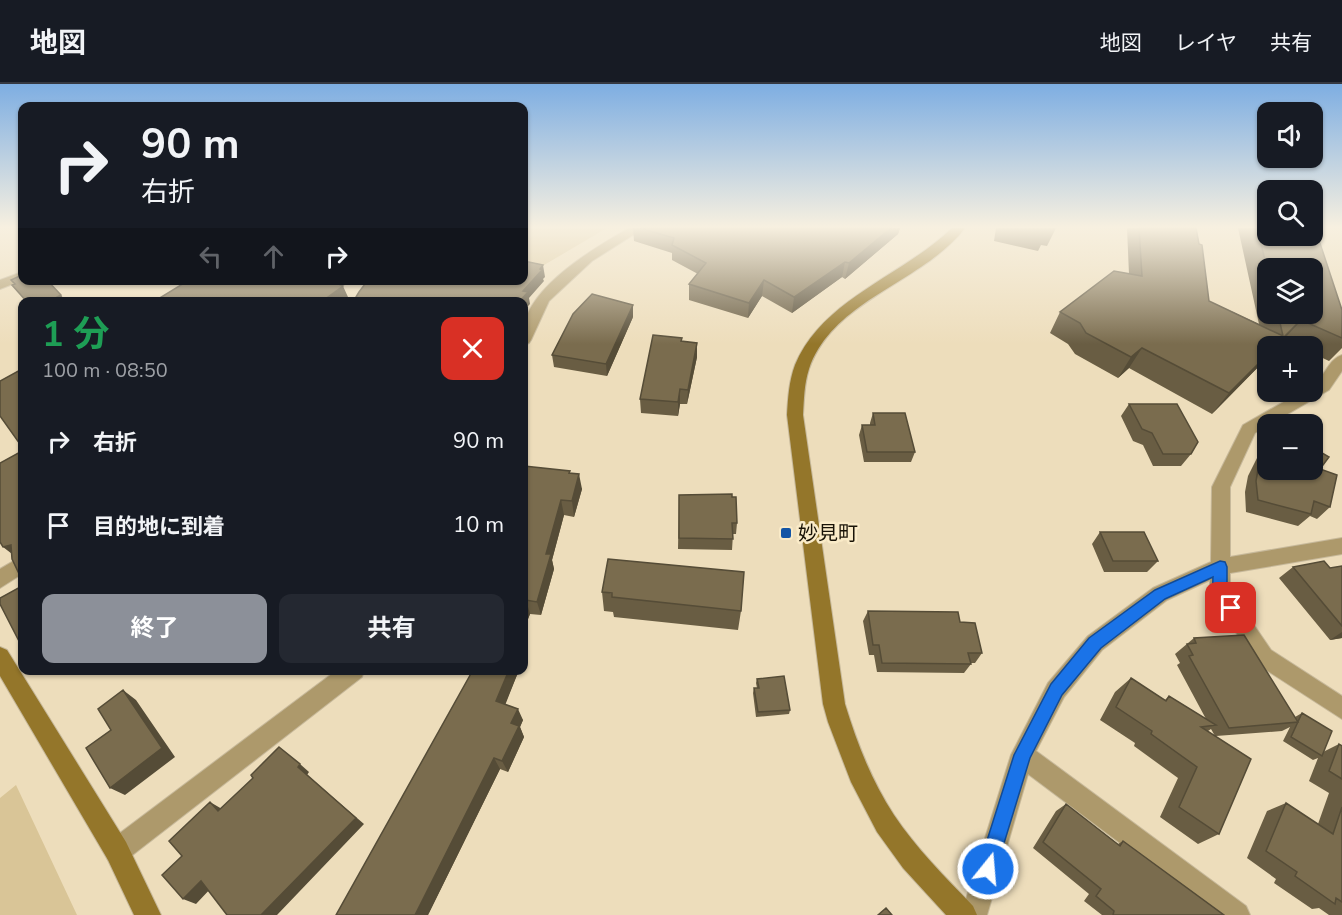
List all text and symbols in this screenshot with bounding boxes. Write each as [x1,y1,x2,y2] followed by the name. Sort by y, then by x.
[30,24,86,62] text: 地図
[1100,29,1142,57] text: 地図
[1175,29,1237,57] text: レイヤ
[1270,29,1312,57] text: 共有
[1257,102,1323,480] map controls
[1257,102,1323,168] button: sound
[141,116,240,173] text: 90 m
[42,126,120,204] icon: right
[141,174,195,211] text: 右折
[1257,180,1323,246] button: search
[194,240,227,273] icon: left
[257,240,290,273] icon: ahead
[320,240,353,273] icon: right
[1257,258,1323,324] button: layers
[42,310,109,359] text: 1 分
[441,317,504,380] button: close
[1257,336,1323,402] button: +
[42,357,168,384] text: 100 m · 08:50
[1257,414,1323,480] button: −
[42,425,75,458] icon: right
[453,426,504,456] text: 90 m
[93,428,137,458] text: 右折
[42,509,75,542] icon: arrive
[453,510,504,540] text: 10 m
[93,512,225,542] text: 目的地に到着
[798,520,858,547] place label: 妙見町
[779,526,793,540] marker: 妙見町
[1205,582,1256,633] pin
[1214,591,1247,624] icon: arrive
[42,594,267,663] button: 終了
[279,594,504,663] button: 共有
[956,837,1020,901] position arrow

